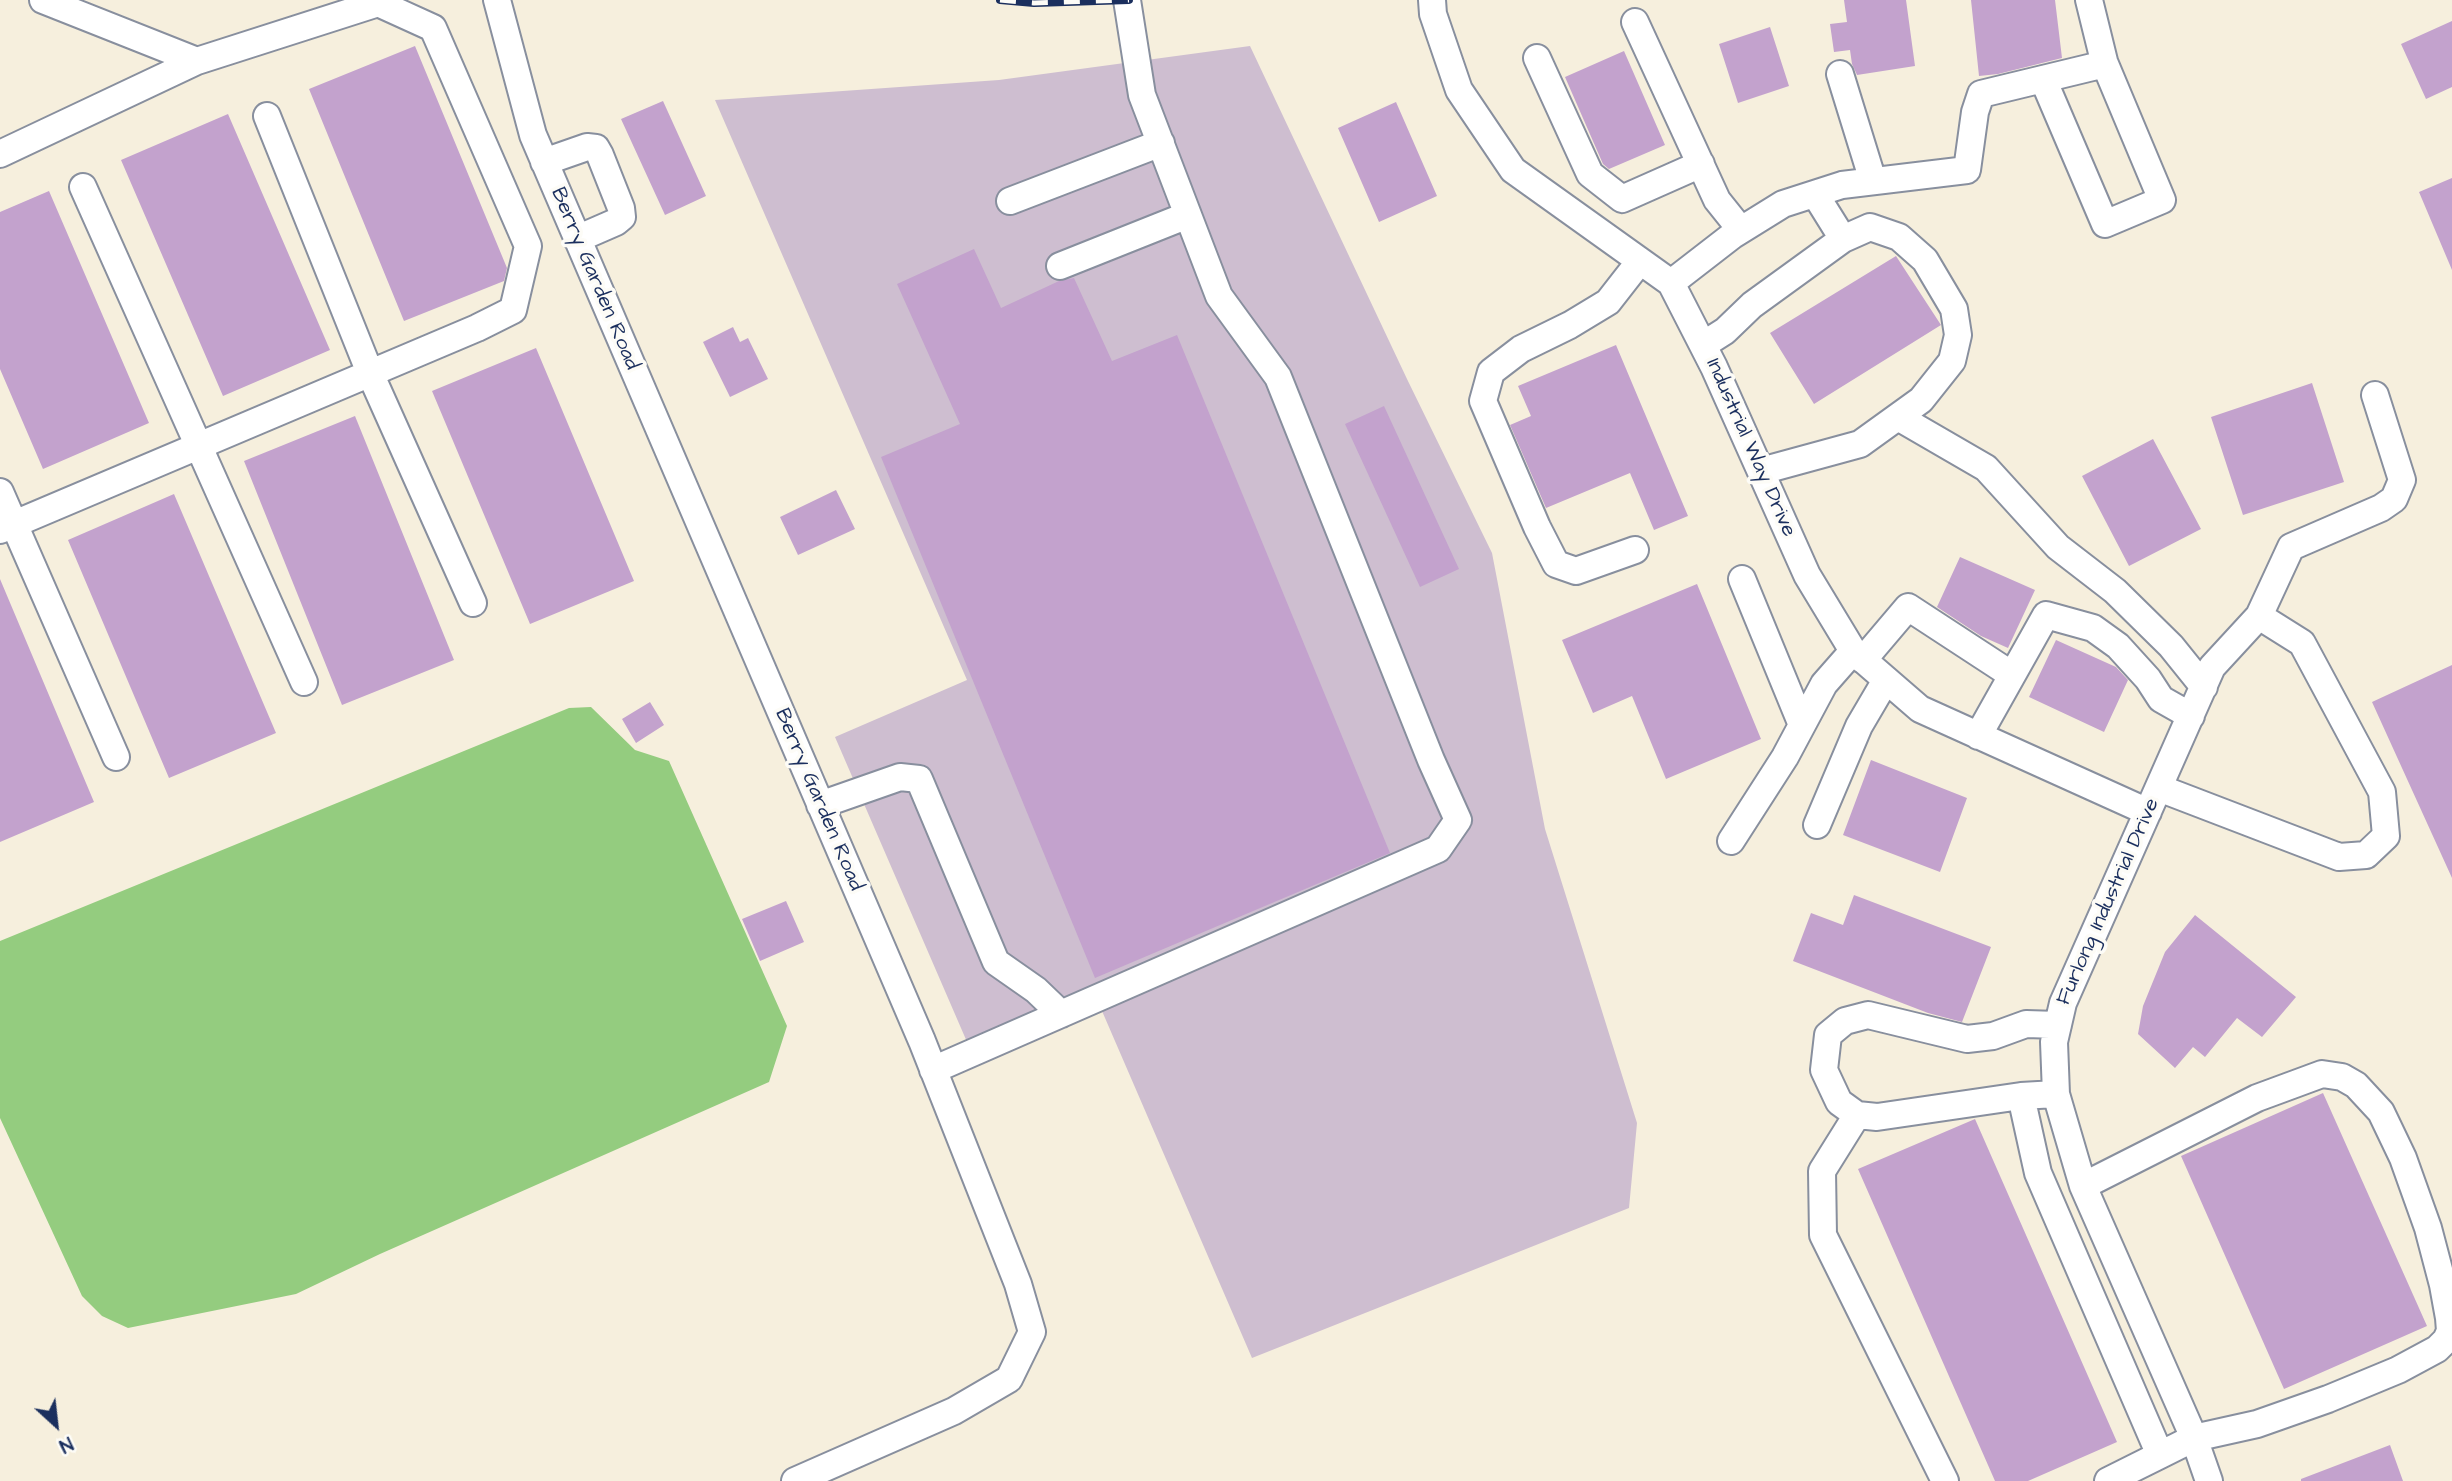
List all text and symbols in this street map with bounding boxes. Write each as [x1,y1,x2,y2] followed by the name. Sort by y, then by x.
[544,184,644,374] street label: Berry Garden Road
[1699,355,1801,541] street label: Industrial Way Drive
[768,705,868,895] street label: Berry Garden Road
[2052,795,2166,1009] street label: Furlong Industrial Drive
[21,1390,91,1460] north arrow
[54,1429,77,1459] text: N

